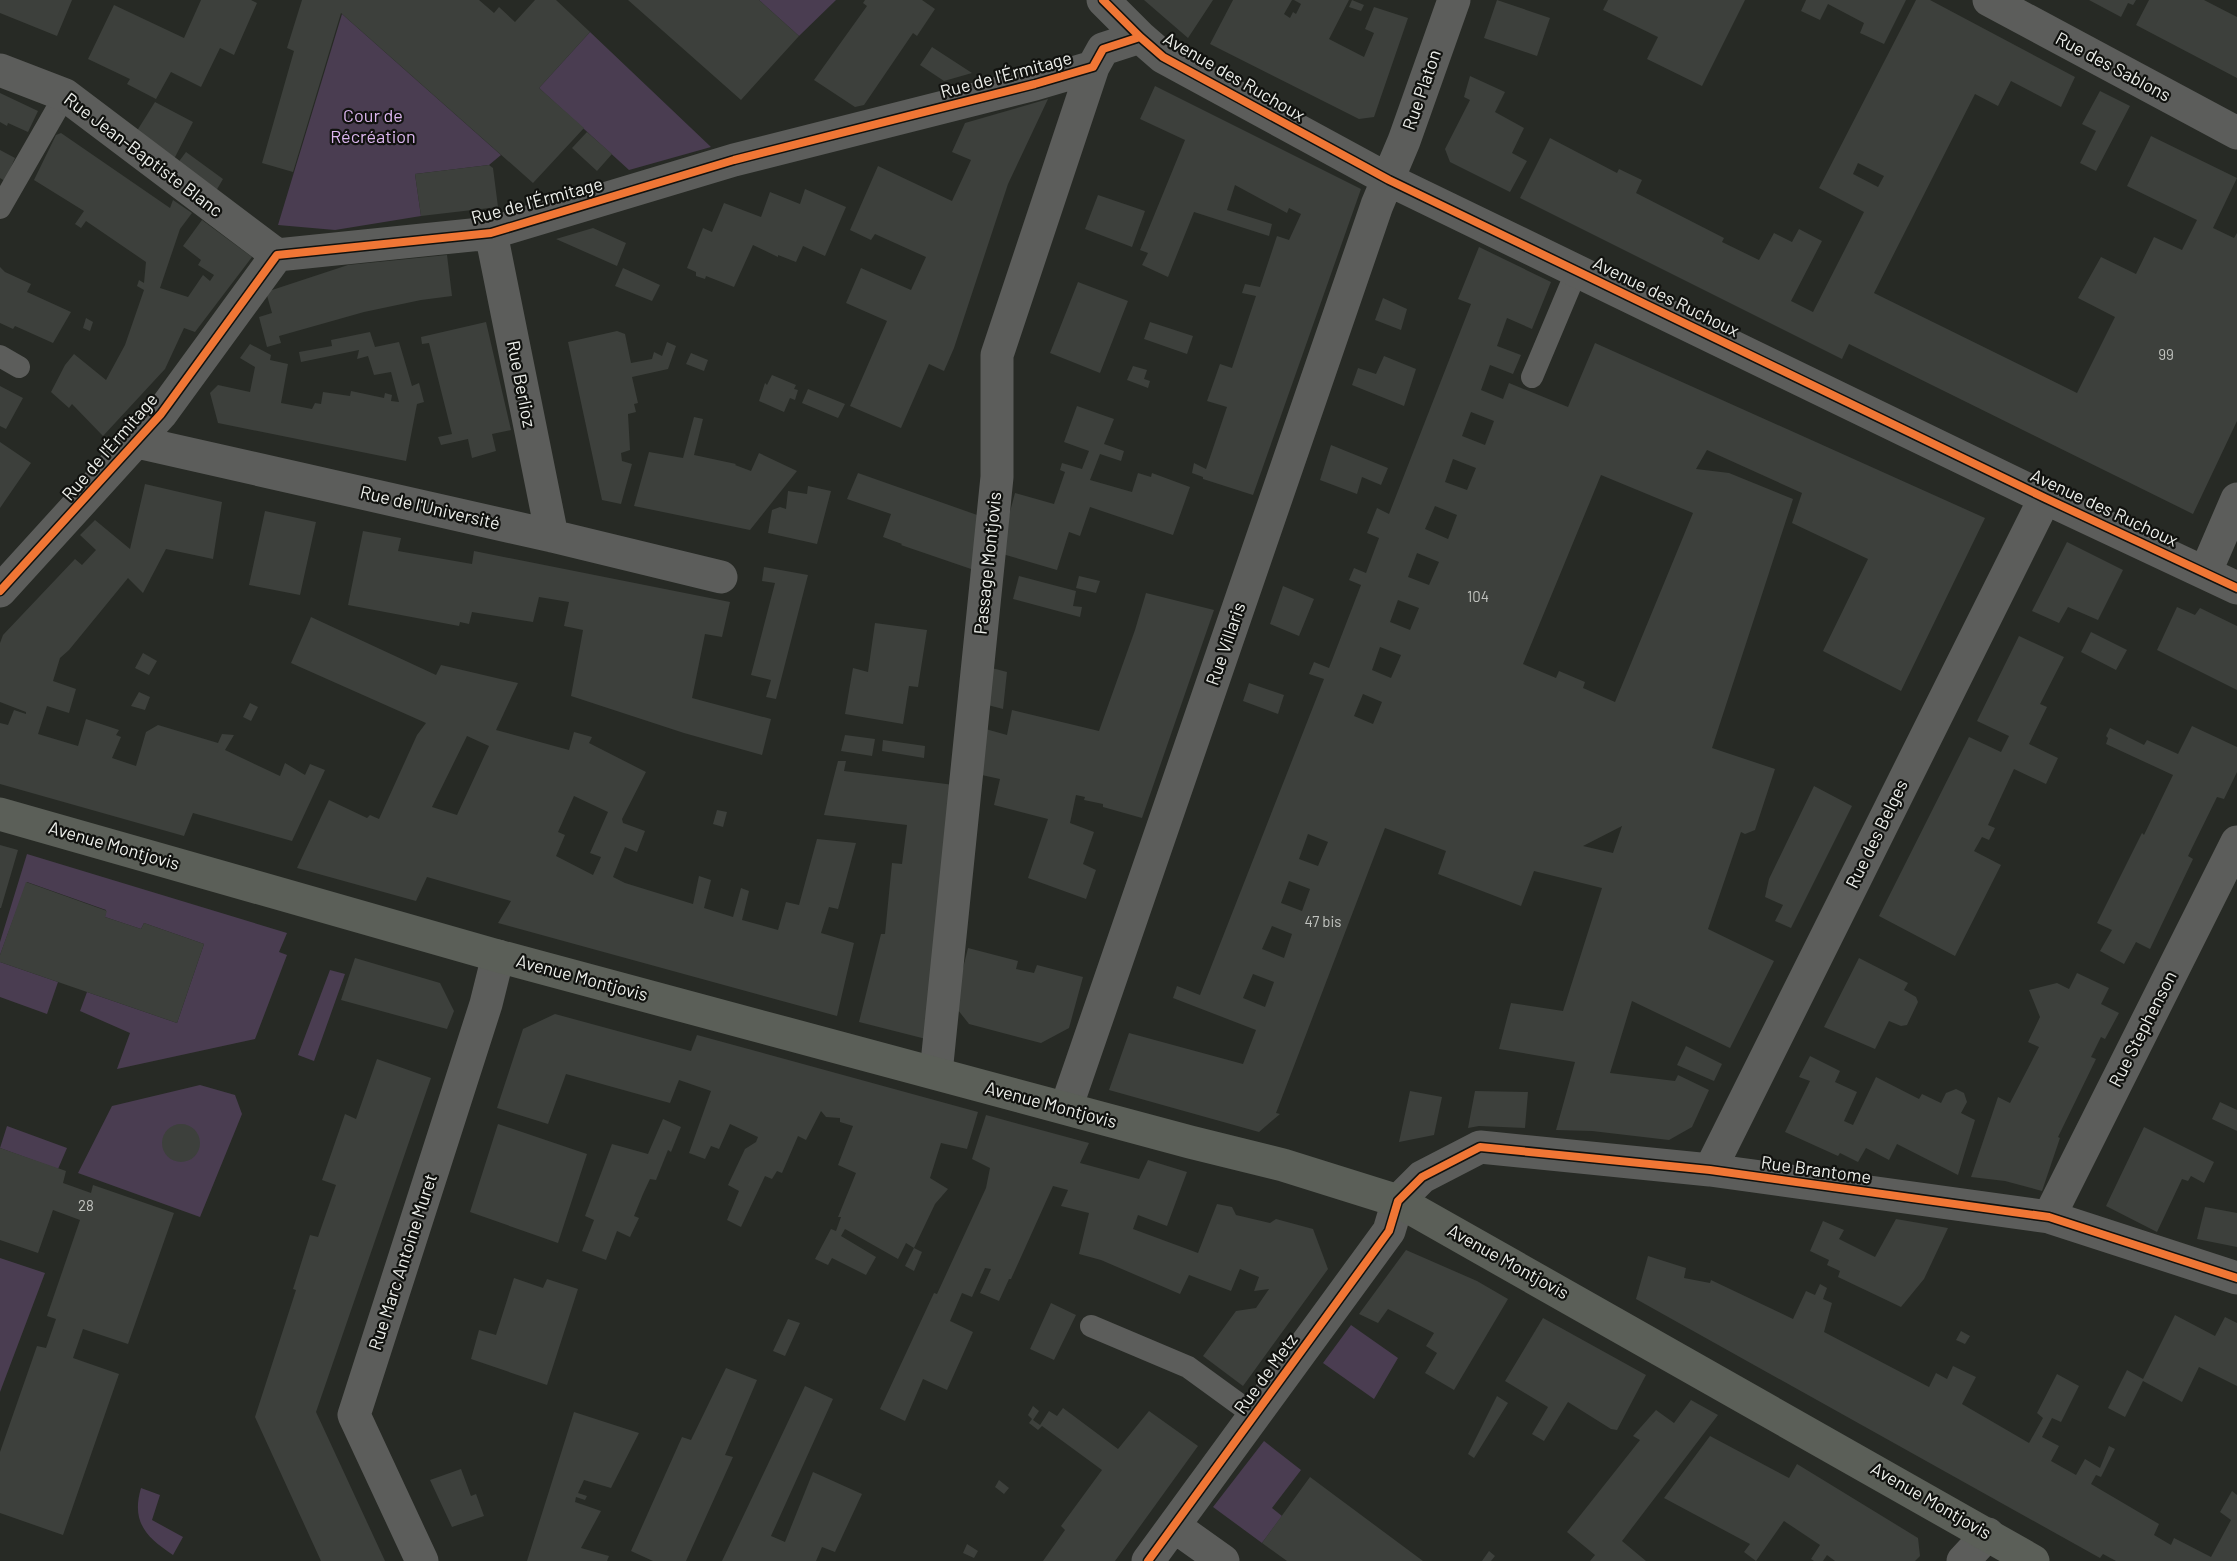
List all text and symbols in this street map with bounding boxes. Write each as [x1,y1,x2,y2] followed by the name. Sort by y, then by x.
[1160,27,1310,126] street label: Avenue des Ruchoux
[2052,27,2175,106] street label: Rue des Sablons
[938,46,1074,102] street label: Rue de l'Érmitage
[1397,47,1445,133] street label: Rue Platon
[60,87,227,221] street label: Rue Jean-Baptiste Blanc
[330,104,416,147] park label: Cour de Récréation
[469,172,605,228] street label: Rue de l'Érmitage
[1590,251,1744,341] street label: Avenue des Ruchoux
[503,339,541,429] street label: Rue Berlioz
[2158,345,2174,363] house number: 99
[57,388,162,505] street label: Rue de l'Érmitage
[2027,463,2182,551] street label: Avenue des Ruchoux
[358,480,502,534] street label: Rue de l'Université
[969,490,1005,635] street label: Passage Montjovis
[1467,587,1489,605] house number: 104
[1201,599,1250,688] street label: Rue Villaris
[1840,776,1912,891] street label: Rue des Belges
[46,816,182,874] street label: Avenue Montjovis
[1304,912,1342,930] house number: 47 bis
[514,949,651,1005] street label: Avenue Montjovis
[2103,967,2181,1090] street label: Rue Stephenson
[983,1076,1120,1132] street label: Avenue Montjovis
[1760,1150,1873,1188] street label: Rue Brantome
[363,1171,441,1353] street label: Rue Marc Antoine Muret
[78,1196,94,1214] house number: 28
[1444,1219,1573,1304] street label: Avenue Montjovis
[1229,1329,1302,1418] street label: Rue de Metz
[1867,1457,1996,1544] street label: Avenue Montjovis

